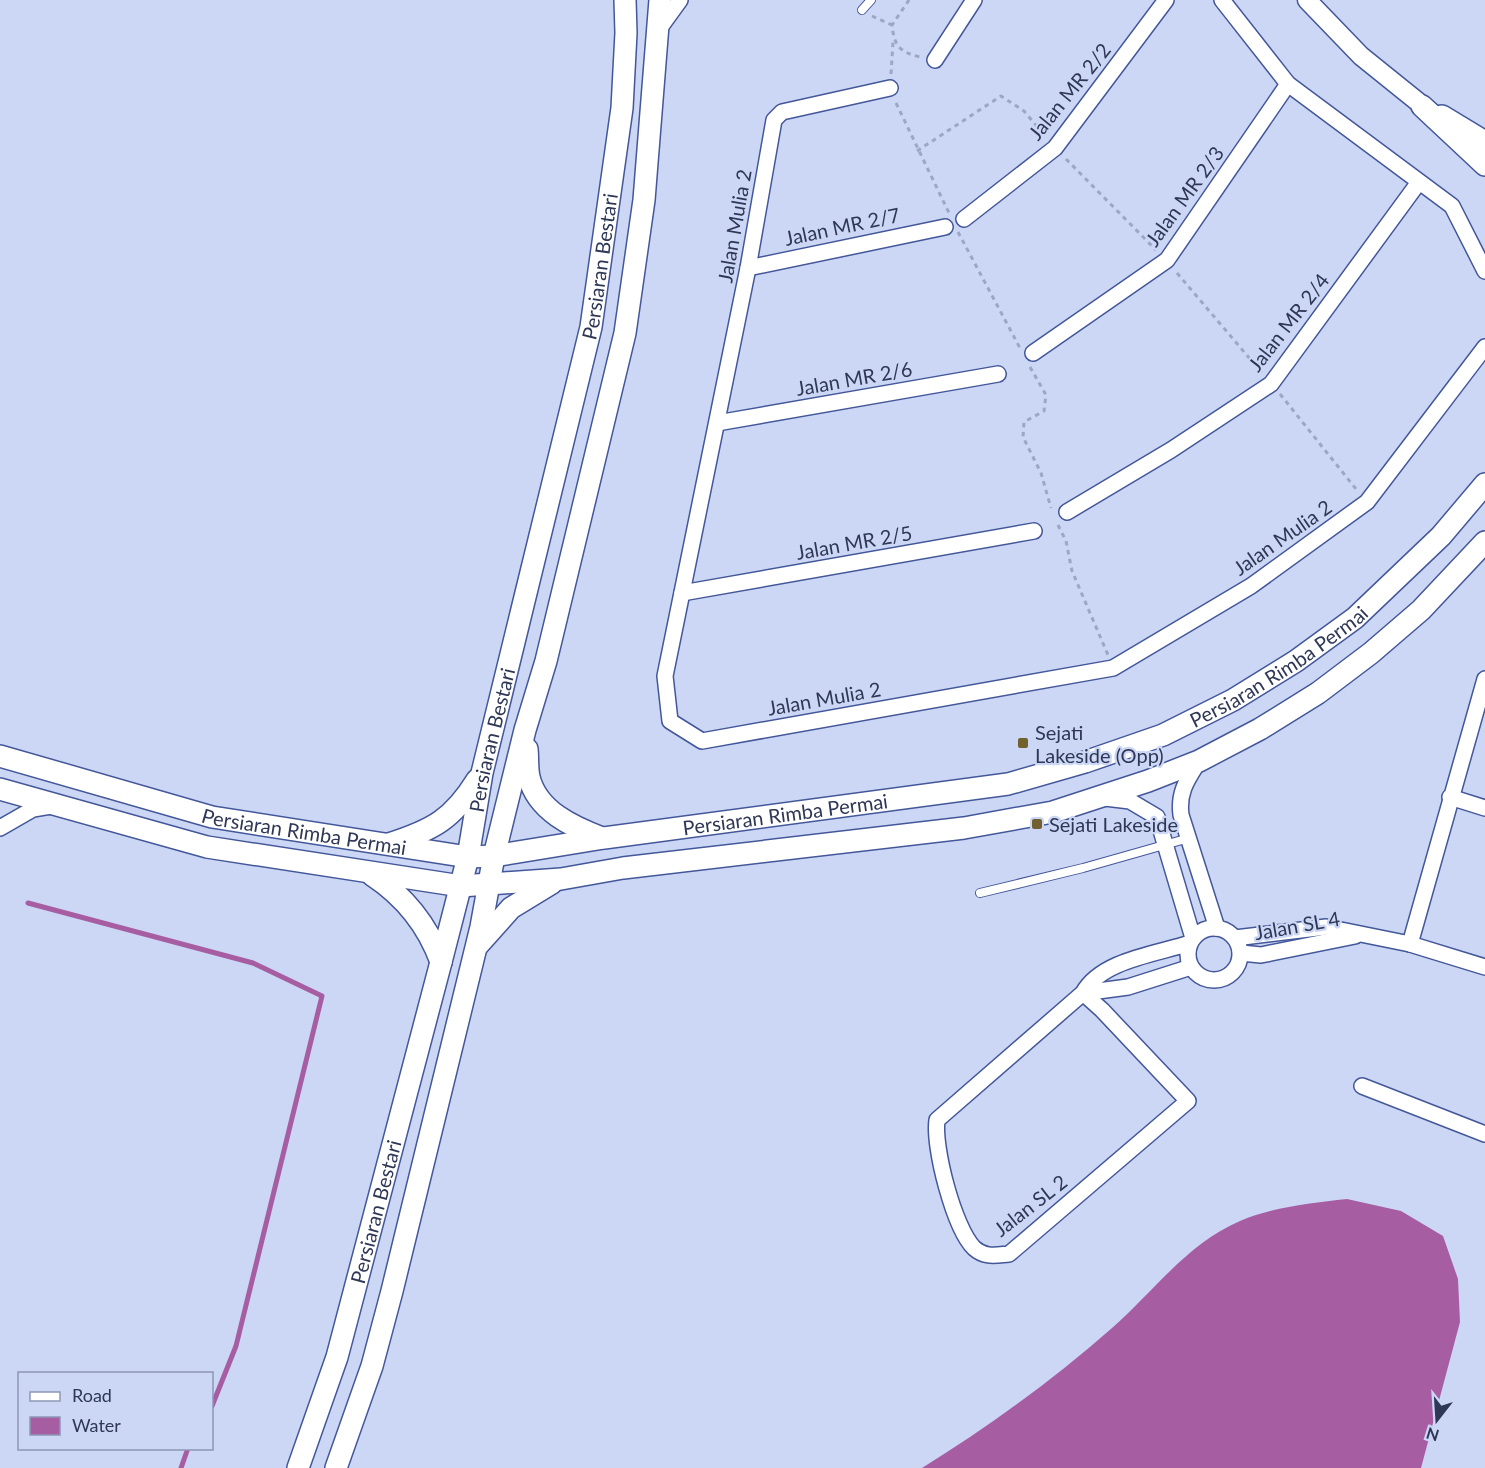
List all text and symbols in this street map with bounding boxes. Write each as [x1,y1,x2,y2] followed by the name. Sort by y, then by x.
[1023,38,1115,144] street label: Jalan MR 2/2
[1140,141,1228,251] street label: Jalan MR 2/3
[712,167,756,285] street label: Jalan Mulia 2
[576,192,622,342] street label: Persiaran Bestari
[782,202,902,250] street label: Jalan MR 2/7
[1242,268,1334,376] street label: Jalan MR 2/4
[794,356,914,400] street label: Jalan MR 2/6
[1228,494,1336,580] street label: Jalan Mulia 2
[794,520,914,564] street label: Jalan MR 2/5
[1186,601,1372,732] street label: Persiaran Rimba Permai
[464,665,519,814] street label: Persiaran Bestari
[765,676,883,720] street label: Jalan Mulia 2
[1035,720,1164,767] place label: Sejati Lakeside (Opp)
[1016,736,1030,750] marker: Sejati Lakeside (Opp)
[681,788,889,839] street label: Persiaran Rimba Permai
[199,803,408,859] street label: Persiaran Rimba Permai
[1049,812,1178,836] place label: Sejati Lakeside
[1030,817,1044,831] marker: Sejati Lakeside
[1252,906,1342,944] street label: Jalan SL 4
[345,1137,406,1286] street label: Persiaran Bestari
[989,1169,1071,1241] street label: Jalan SL 2
[18,1372,213,1450] legend
[72,1384,112,1406] text: Road
[1407,1390,1467,1450] north arrow
[72,1414,121,1436] text: Water
[1424,1424,1441,1446] text: N

